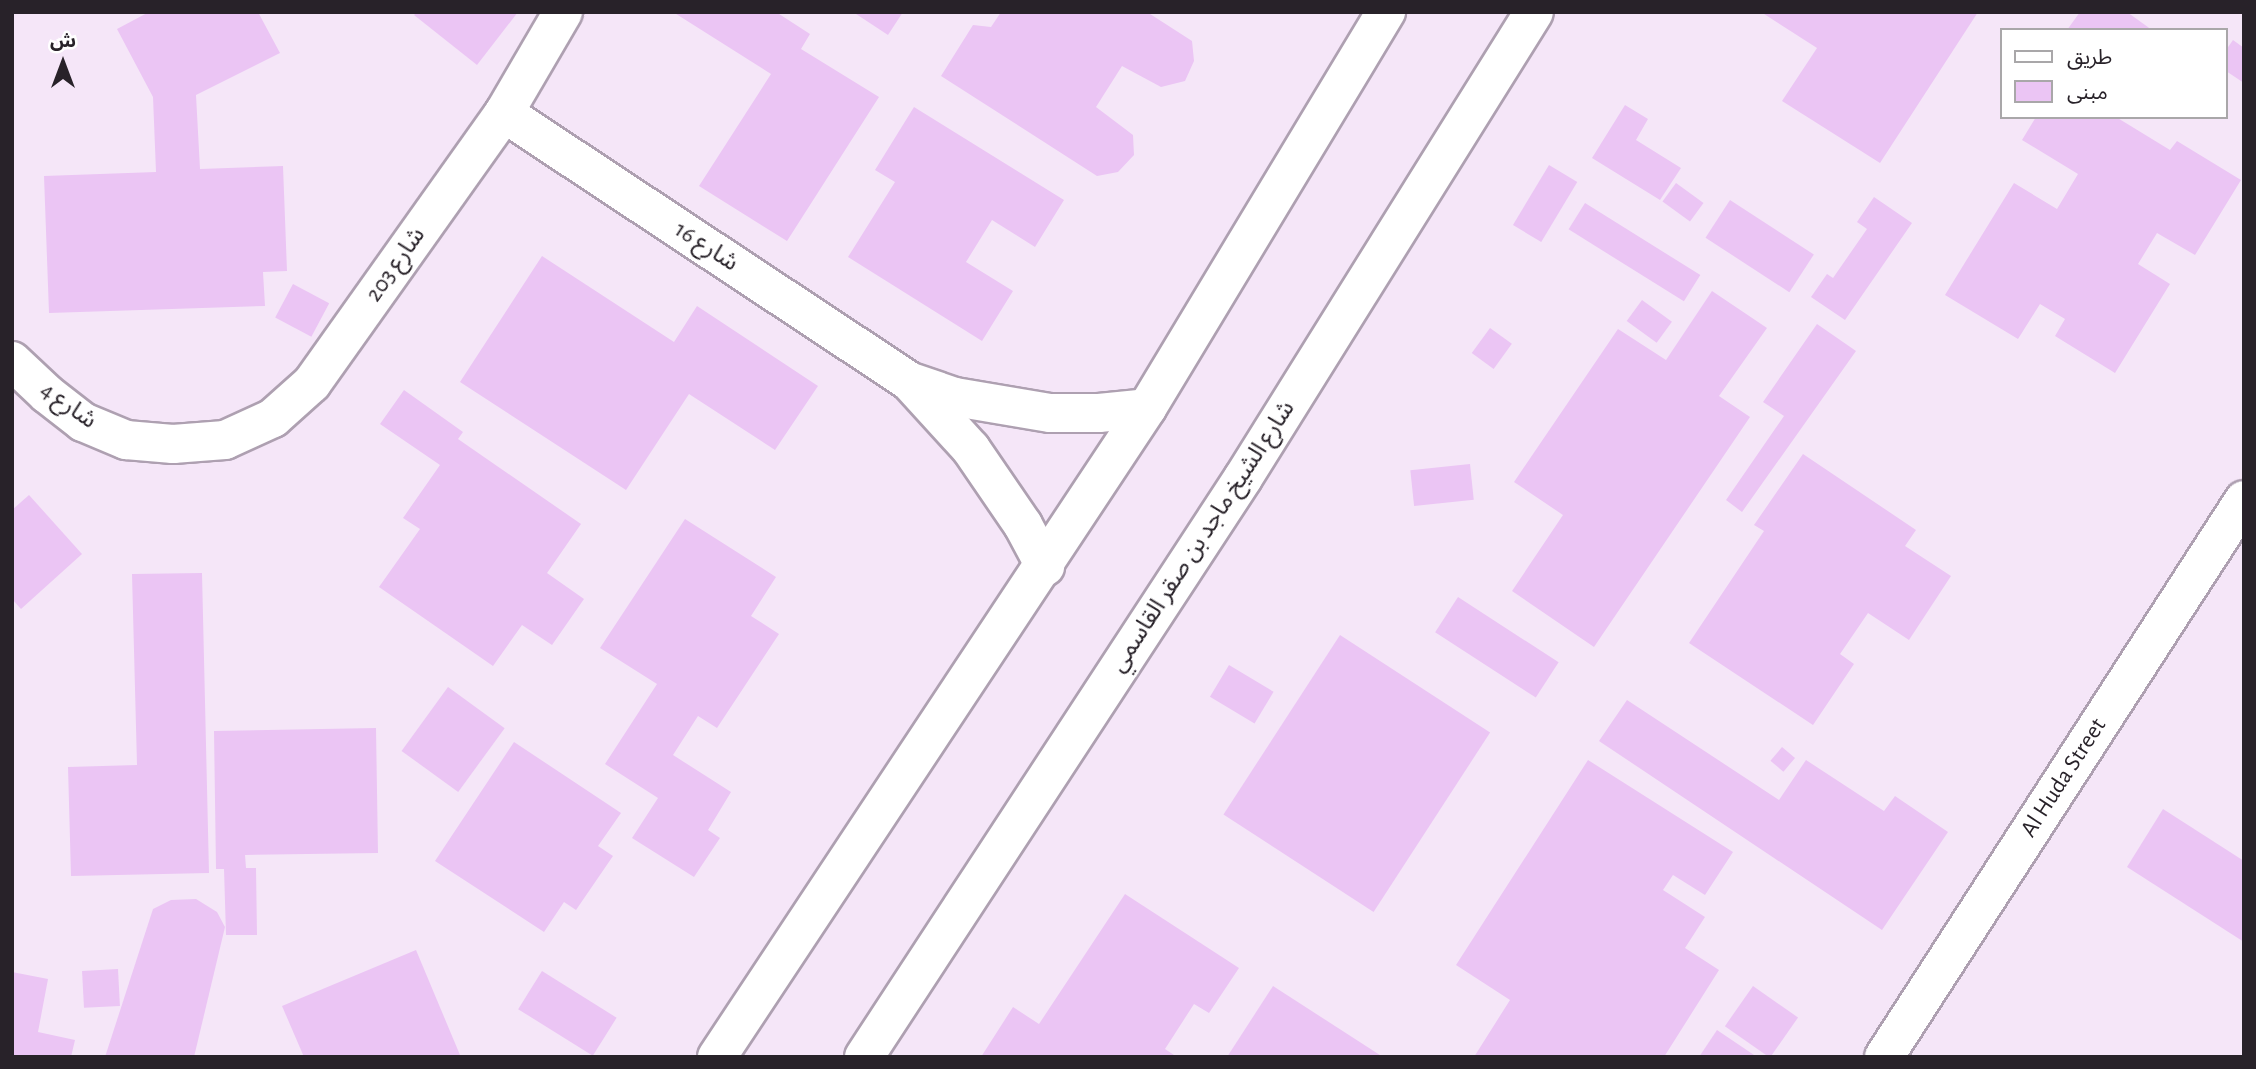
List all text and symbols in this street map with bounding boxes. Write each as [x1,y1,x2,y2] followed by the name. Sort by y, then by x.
[28,28,98,98] north arrow
[2000,28,2228,119] legend
[50,32,76,51] text: ش
[2067,47,2112,68] text: طريق
[2067,82,2108,103] text: مبنى
[669,216,743,278] street label: شارع 16
[360,222,432,308] street label: شارع 203
[34,376,102,436] street label: شارع 4
[1104,396,1302,678] street label: شارع الشيخ ماجد بن صقر القاسمي
[2015,713,2113,843] street label: Al Huda Street

